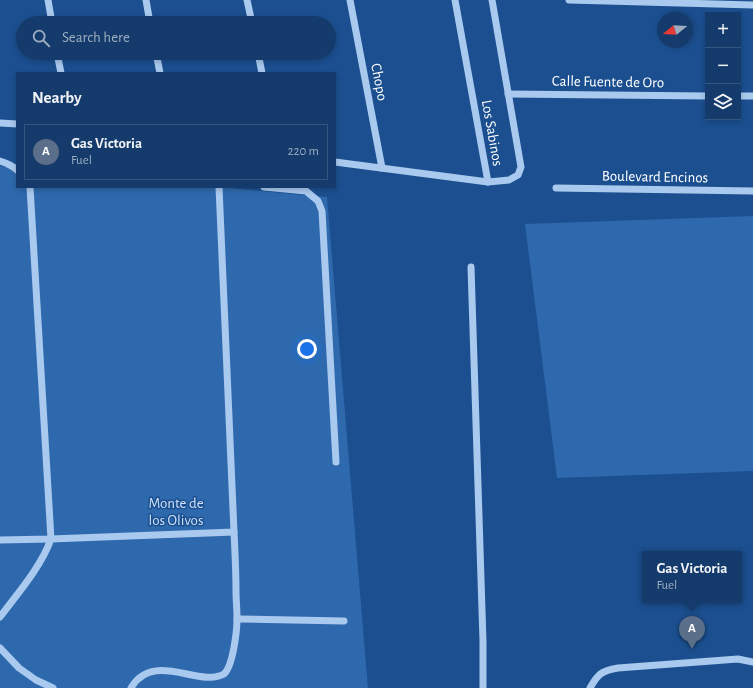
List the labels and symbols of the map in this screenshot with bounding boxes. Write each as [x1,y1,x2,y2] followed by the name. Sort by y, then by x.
[657,12,693,48] north arrow
[368,62,390,102] street label: Chopo
[552,74,664,90] street label: Calle Fuente de Oro
[479,99,505,167] street label: Los Sabinos
[602,169,708,185] street label: Boulevard Encinos
[297,339,317,359] your location
[148,496,204,528] park label: Monte de los Olivos
[679,616,705,649] pin: A

